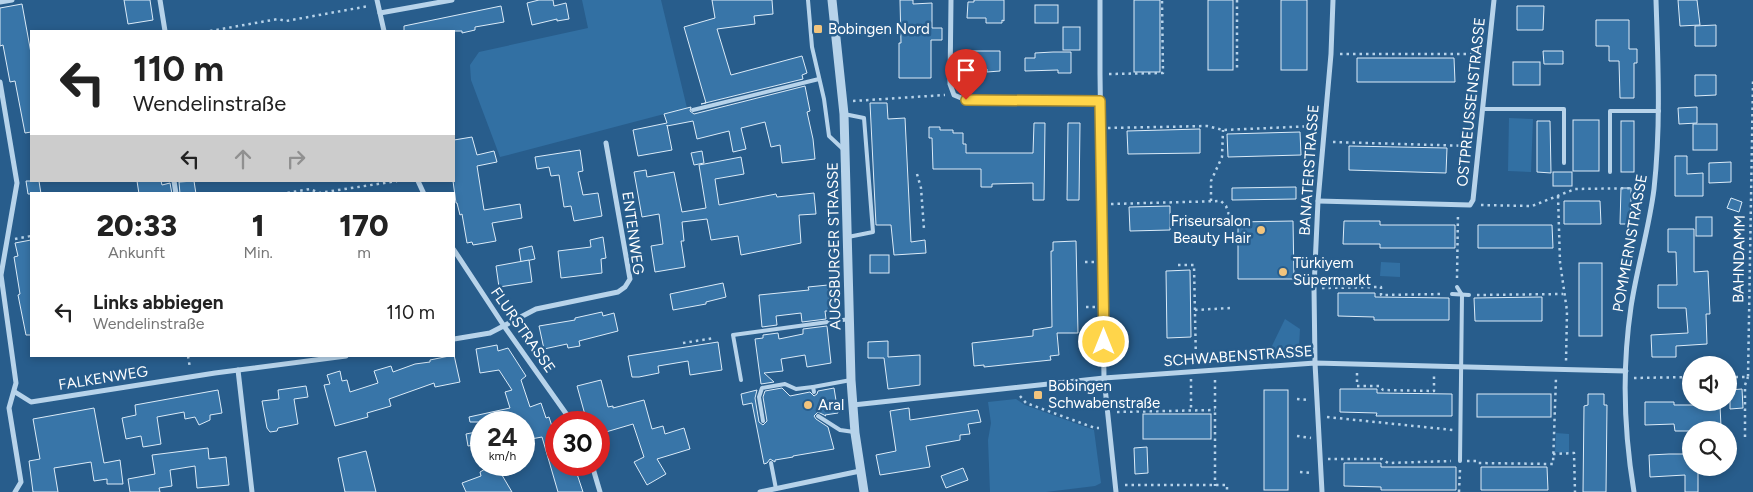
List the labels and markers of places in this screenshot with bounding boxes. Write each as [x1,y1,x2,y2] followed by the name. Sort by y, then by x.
[828,20,930,38] place label: Bobingen Nord
[812,23,824,35] marker: Bobingen Nord
[945,49,987,100] pin
[1171,212,1251,247] place label: Friseursalon Beauty Hair
[1255,224,1267,236] marker: Friseursalon Beauty Hair
[1293,254,1371,289] place label: Türkiyem Süpermarkt
[1277,266,1289,278] marker: Türkiyem Süpermarkt
[1048,377,1160,412] place label: Bobingen Schwabenstraße
[1032,389,1044,401] marker: Bobingen Schwabenstraße
[818,396,844,414] place label: Aral
[802,399,814,411] marker: Aral

